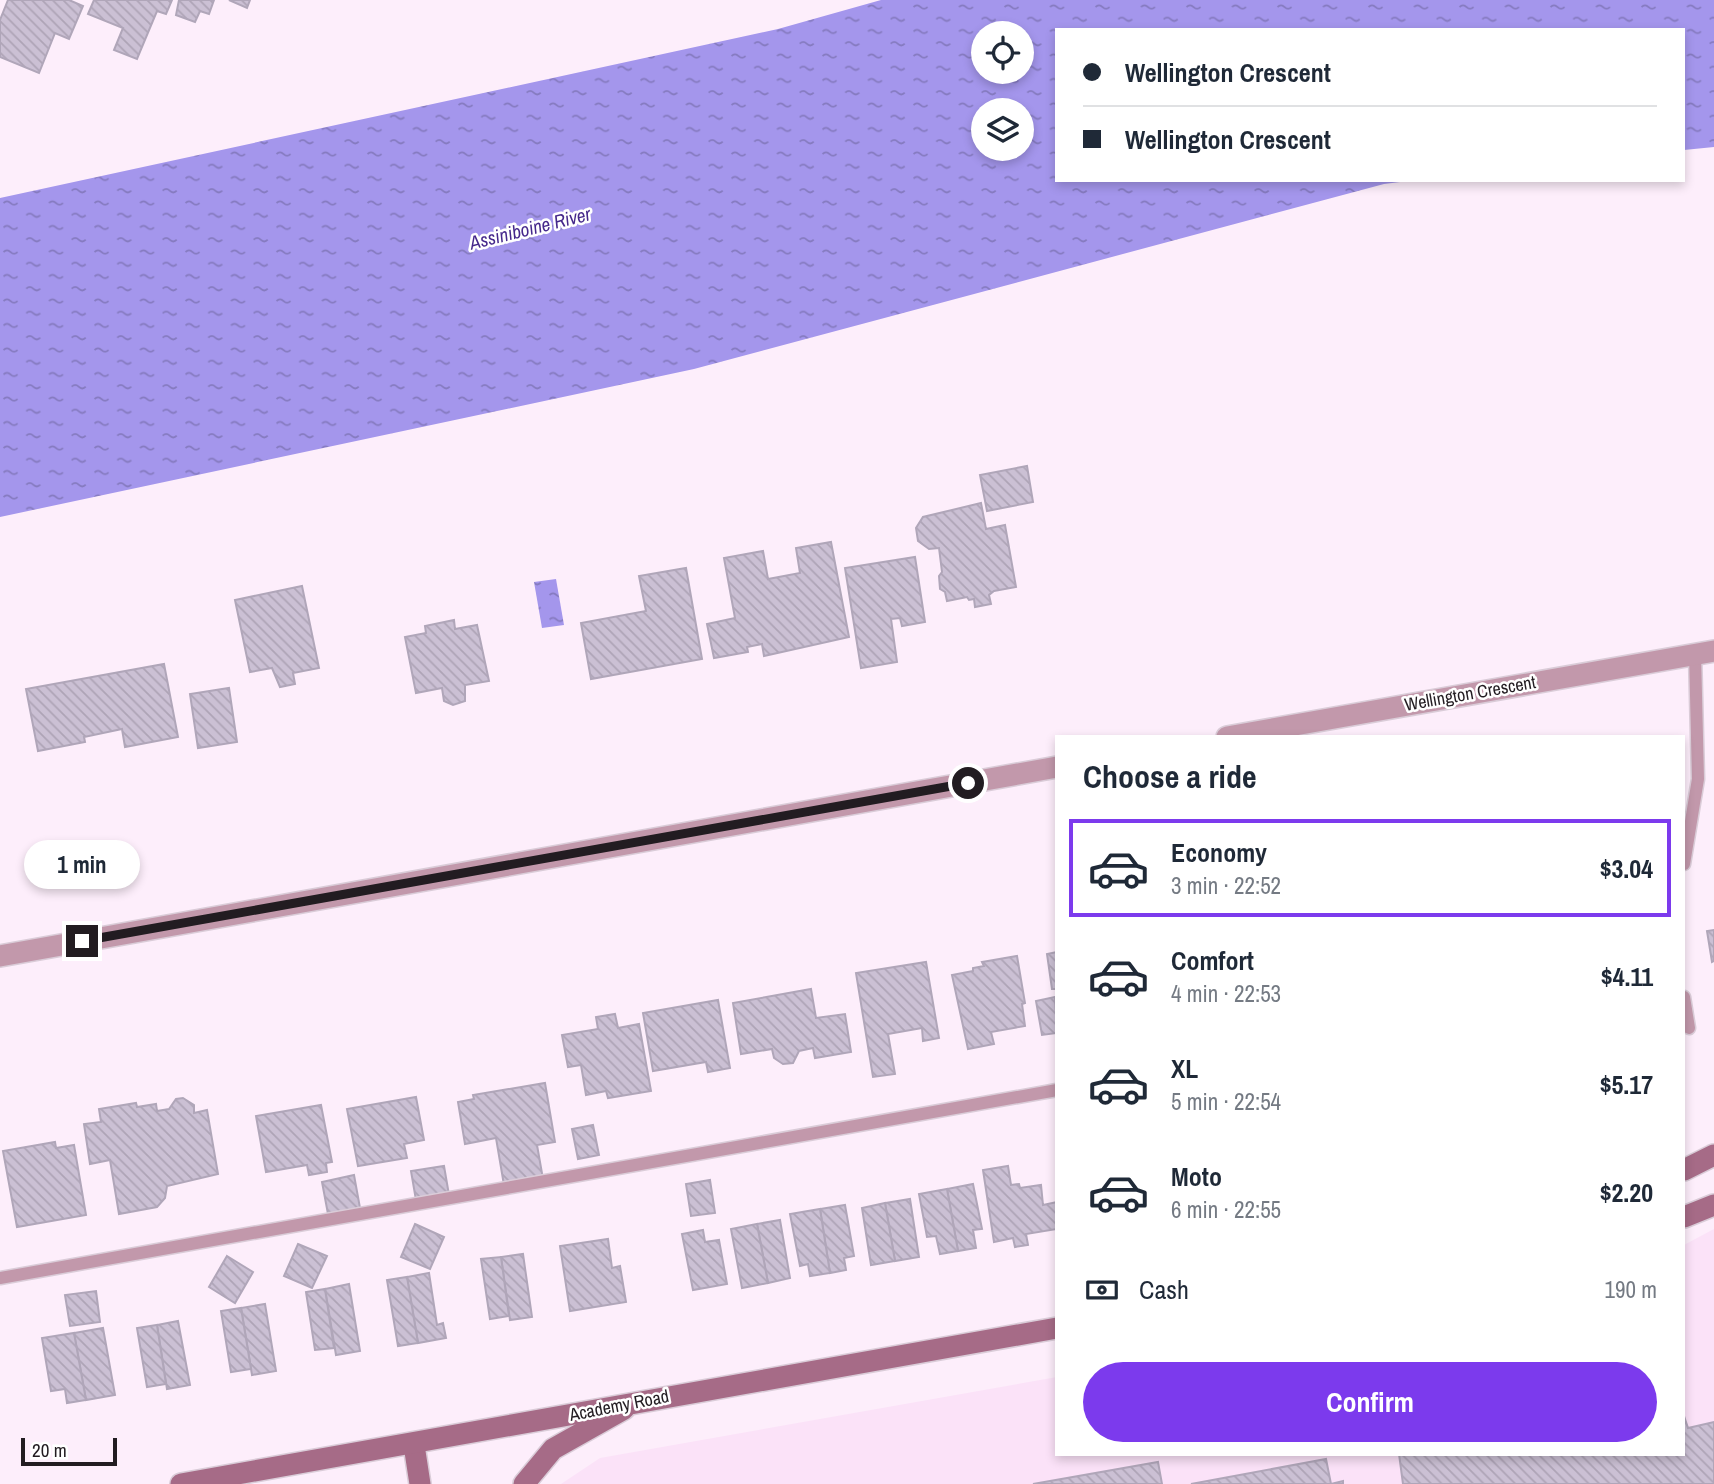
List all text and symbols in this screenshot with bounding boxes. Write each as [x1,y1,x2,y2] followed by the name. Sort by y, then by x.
[971,21,1034,161] map controls
[971,21,1034,84] button: locate
[1125,55,1331,90] text: Wellington Crescent
[971,98,1034,161] button: layers
[1125,122,1331,157] text: Wellington Crescent
[466,200,594,256] water label: Assiniboine River
[1403,669,1537,717] street label: Wellington Crescent
[1083,755,1257,798] text: Choose a ride
[952,767,984,799] route start
[1171,835,1267,870] text: Economy
[1087,837,1150,900] icon: car
[24,839,140,888] callout: 1 min
[57,849,107,880] text: 1 min
[1600,851,1653,886] text: $3.04
[1171,870,1281,901] text: 3 min · 22:52
[66,925,98,957] route end
[1171,943,1254,978] text: Comfort
[1087,945,1150,1008] icon: car
[1601,959,1653,994] text: $4.11
[1171,978,1281,1009] text: 4 min · 22:53
[1171,1051,1198,1086] text: XL
[1087,1053,1150,1116] icon: car
[1600,1067,1653,1102] text: $5.17
[1171,1086,1281,1117] text: 5 min · 22:54
[1171,1159,1222,1194] text: Moto
[1087,1161,1150,1224] icon: car
[1600,1175,1653,1210] text: $2.20
[1171,1194,1281,1225] text: 6 min · 22:55
[1083,1271,1121,1309] icon: cash
[1139,1272,1189,1307] text: Cash
[1605,1274,1657,1305] text: 190 m
[1083,1362,1657,1442] button: Confirm
[566,1383,671,1427] street label: Academy Road
[21,1435,117,1467] scale bar
[32,1437,67,1463] text: 20 m

